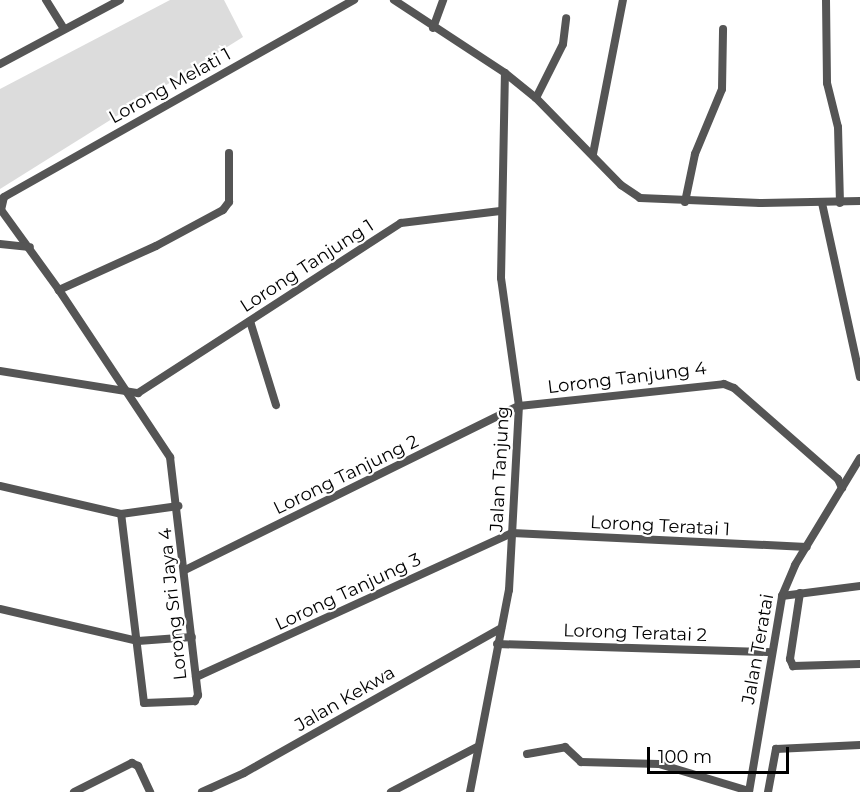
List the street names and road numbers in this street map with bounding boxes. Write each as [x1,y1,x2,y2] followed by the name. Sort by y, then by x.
[105,44,235,128] street label: Lorong Melati 1
[236,215,378,317] street label: Lorong Tanjung 1
[546,358,708,398] street label: Lorong Tanjung 4
[486,405,514,533] street label: Jalan Tanjung
[270,431,422,519] street label: Lorong Tanjung 2
[589,512,731,540] street label: Lorong Teratai 1
[154,527,192,681] street label: Lorong Sri Jaya 4
[272,549,424,635] street label: Lorong Tanjung 3
[738,592,778,706] street label: Jalan Teratai
[563,620,707,646] street label: Lorong Teratai 2
[291,662,399,736] street label: Jalan Kekwa

